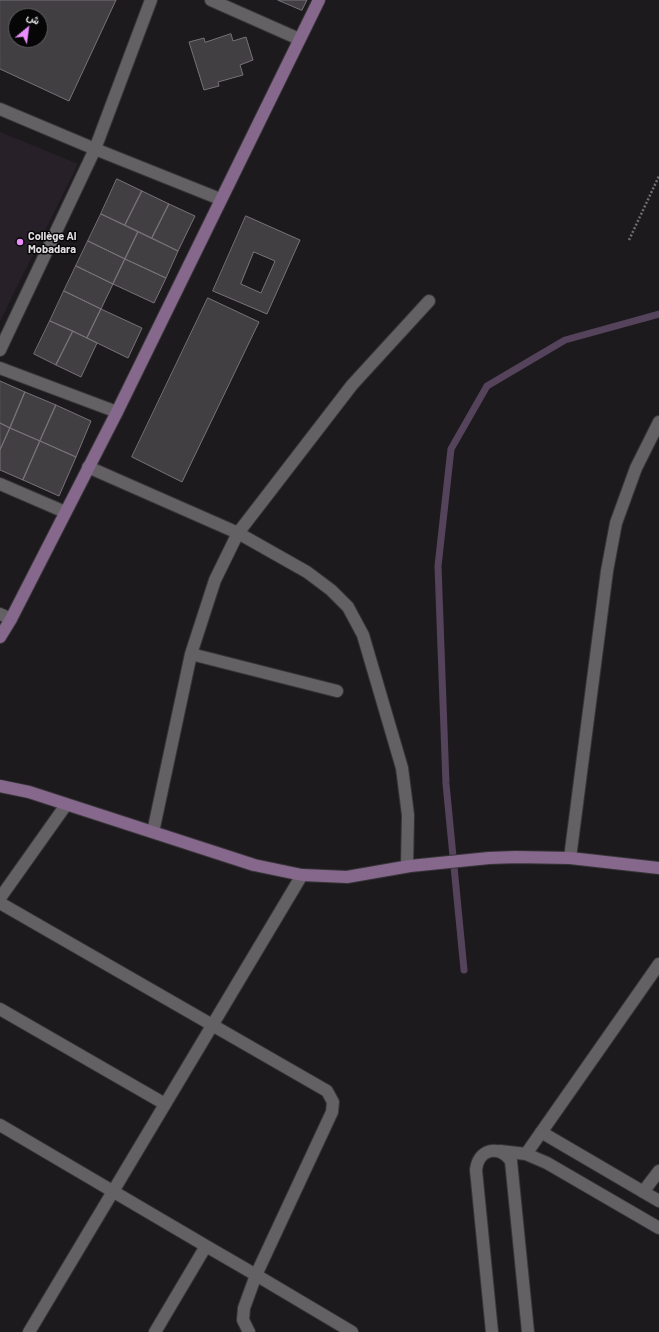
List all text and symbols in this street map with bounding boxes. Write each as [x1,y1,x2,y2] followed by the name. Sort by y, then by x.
[8,8,48,48] north arrow
[25,9,43,27] text: ش
[28,229,77,255] place label: Collège Al Mobadara
[15,237,25,247] marker: Collège Al Mobadara

